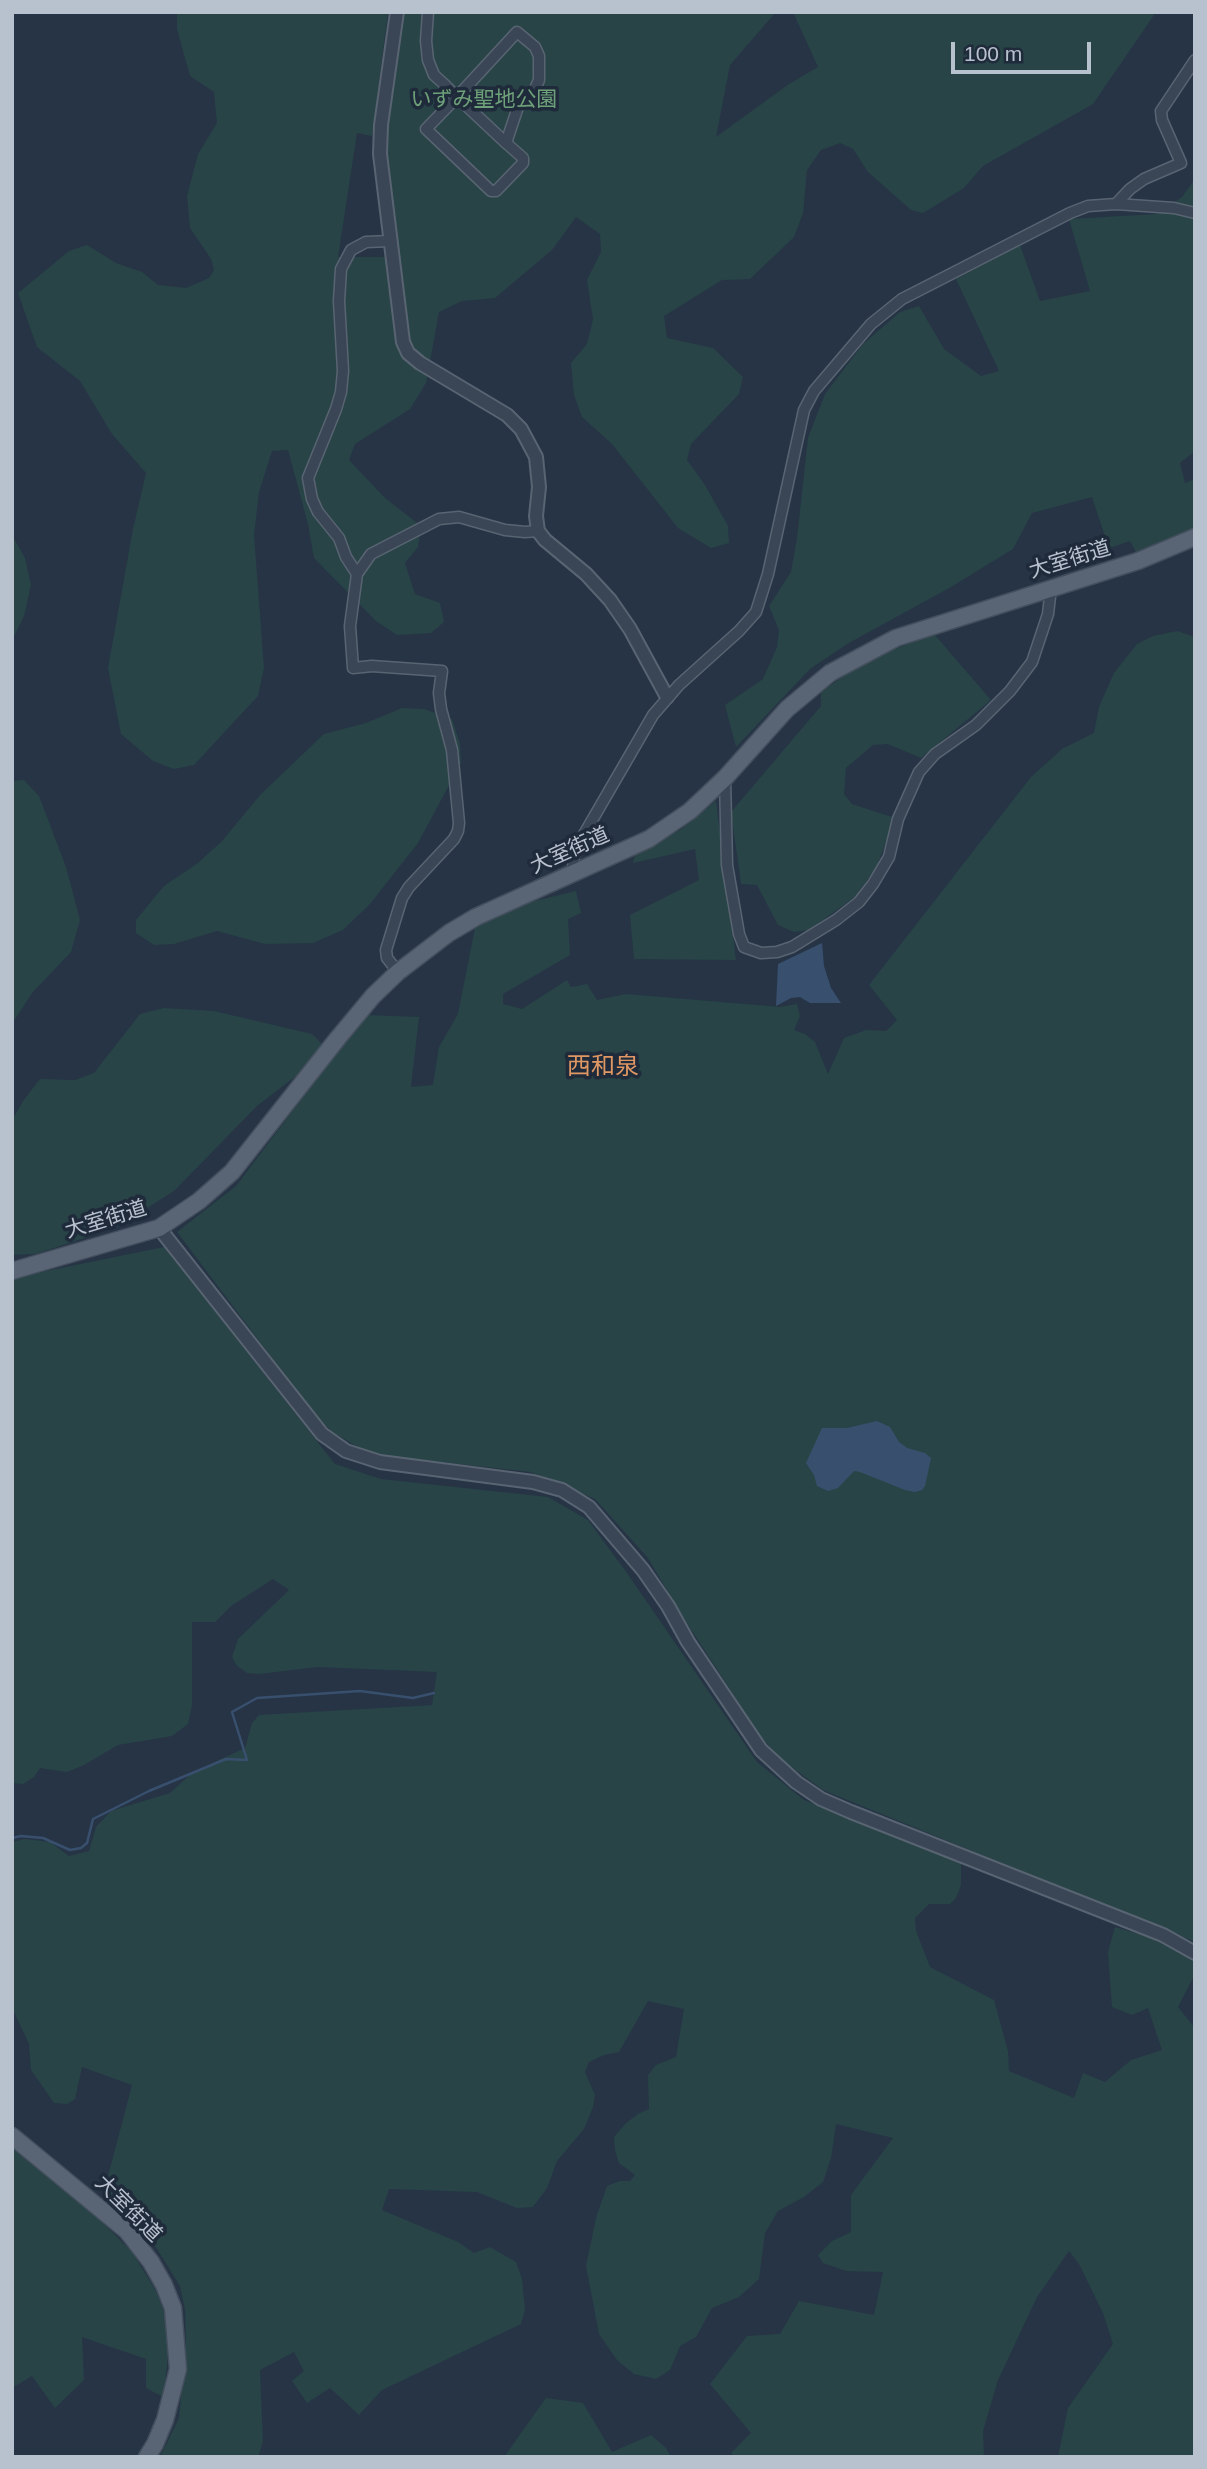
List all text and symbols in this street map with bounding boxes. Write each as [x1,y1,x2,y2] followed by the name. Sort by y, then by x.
[955,28,1095,72] scale bar
[964,42,1022,65] text: 100 m
[411,87,557,113] park label: いずみ聖地公園
[1026,536,1114,584] street label: 大室街道
[527,822,613,880] street label: 大室街道
[567,1053,639,1081] district label: 西和泉
[62,1196,150,1244] street label: 大室街道
[89,2170,167,2248] street label: 大室街道

